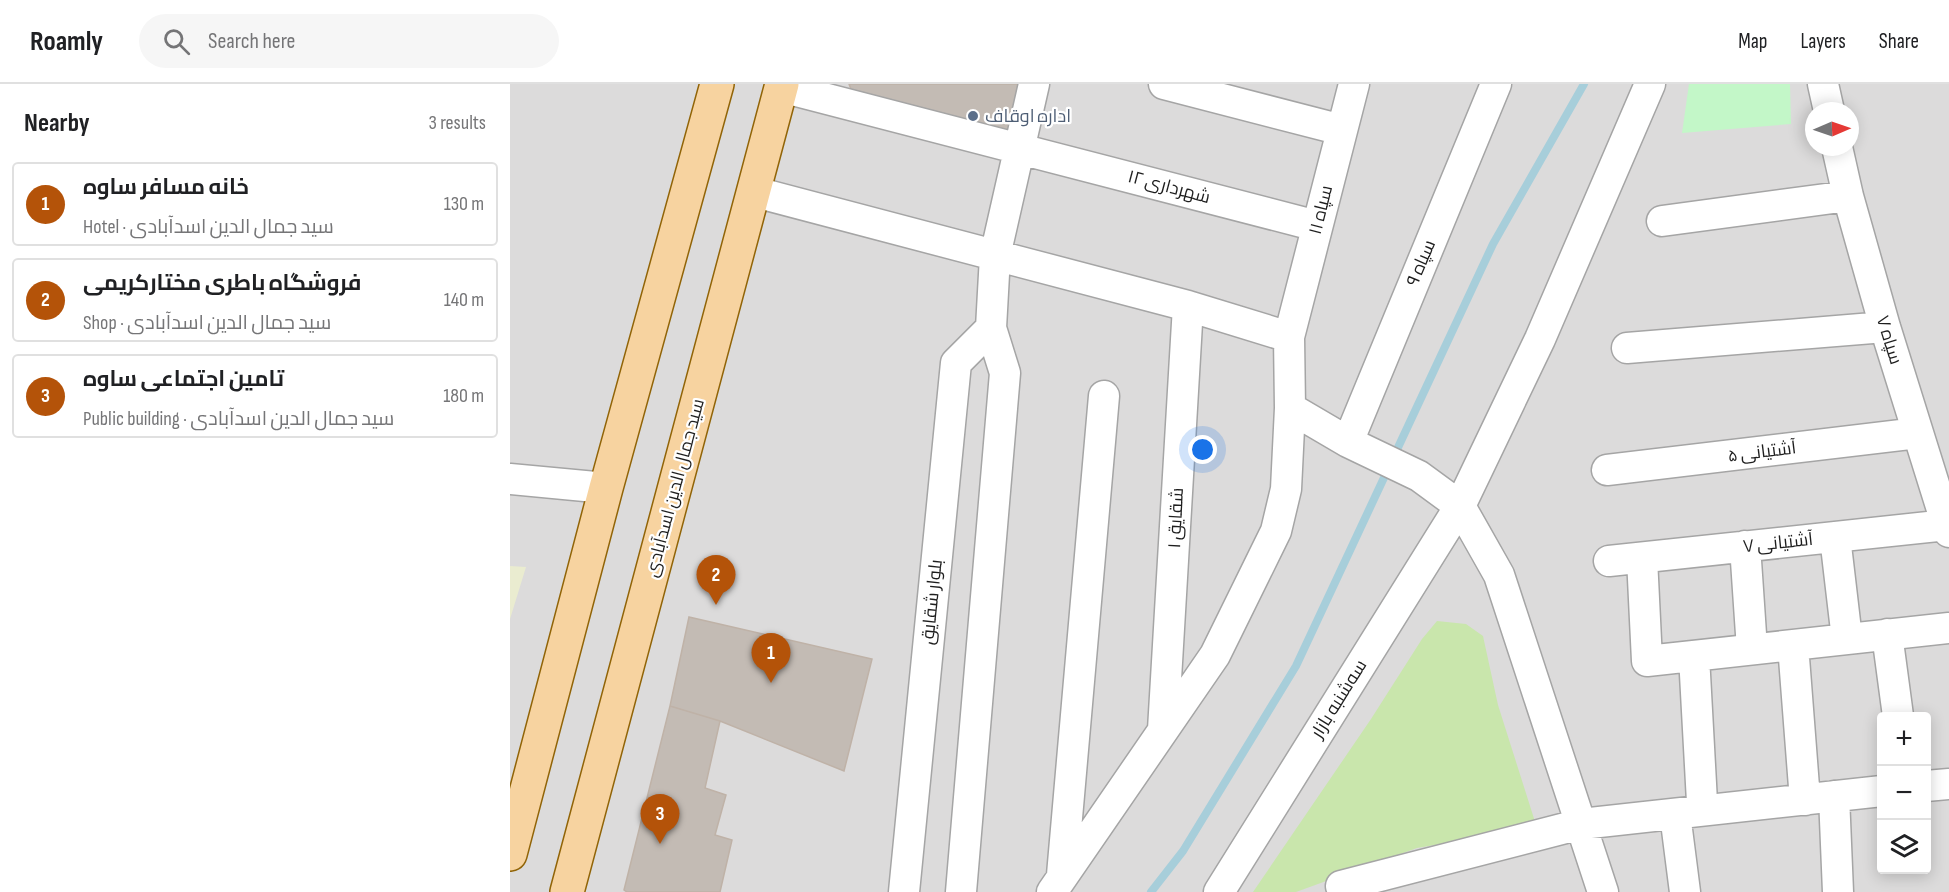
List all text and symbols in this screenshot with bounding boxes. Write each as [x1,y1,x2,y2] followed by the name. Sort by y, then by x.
[139,14,559,68] search box
[30,25,103,58] text: Roamly
[160,25,193,58] icon: search
[208,28,295,55] text: Search here
[1738,29,1767,54] text: Map
[1800,29,1846,54] text: Layers
[1879,29,1919,54] text: Share
[1805,102,1859,156] north arrow
[985,106,1071,127] place label: اداره اوقاف
[24,108,90,139] text: Nearby
[966,109,980,123] marker: اداره اوقاف
[429,111,486,135] text: 3 results
[1125,166,1213,208] street label: شهرداری ۱۲
[83,174,249,201] text: خانه مسافر ساوه
[1305,183,1337,237] street label: سپاه ۱۱
[42,192,49,216] text: 1
[444,192,484,216] text: 130 m
[83,215,334,239] text: Hotel · سید جمال الدین اسدآبادی
[1402,237,1440,289] street label: سپاه ۹
[83,270,361,297] text: فروشگاه باطری مختارکریمی
[41,288,50,312] text: 2
[444,288,484,312] text: 140 m
[83,311,331,335] text: Shop · سید جمال الدین اسدآبادی
[1872,313,1906,367] street label: سپاه ۷
[83,366,284,393] text: تامین اجتماعی ساوه
[41,384,50,408] text: 3
[443,384,484,408] text: 180 m
[641,397,709,579] street label: سید جمال الدین اسدآبادی
[83,407,394,431] text: Public building · سید جمال الدین اسدآبادی
[1188,435,1217,464] your location
[1726,437,1798,467] street label: آشتیانی ۵
[1164,487,1189,549] street label: شقایق ۱
[1742,529,1814,557] street label: آشتیانی ۷
[696,556,736,605] pin: 2
[917,558,948,646] street label: بلوار شقایق
[752,634,790,683] pin: 1
[1306,656,1371,743] street label: سه‌شنبه بازار
[1877,712,1931,874] map controls
[1877,712,1931,766] button: +
[1877,766,1931,820] button: −
[640,794,680,844] pin: 3
[1877,820,1931,874] button: layers

